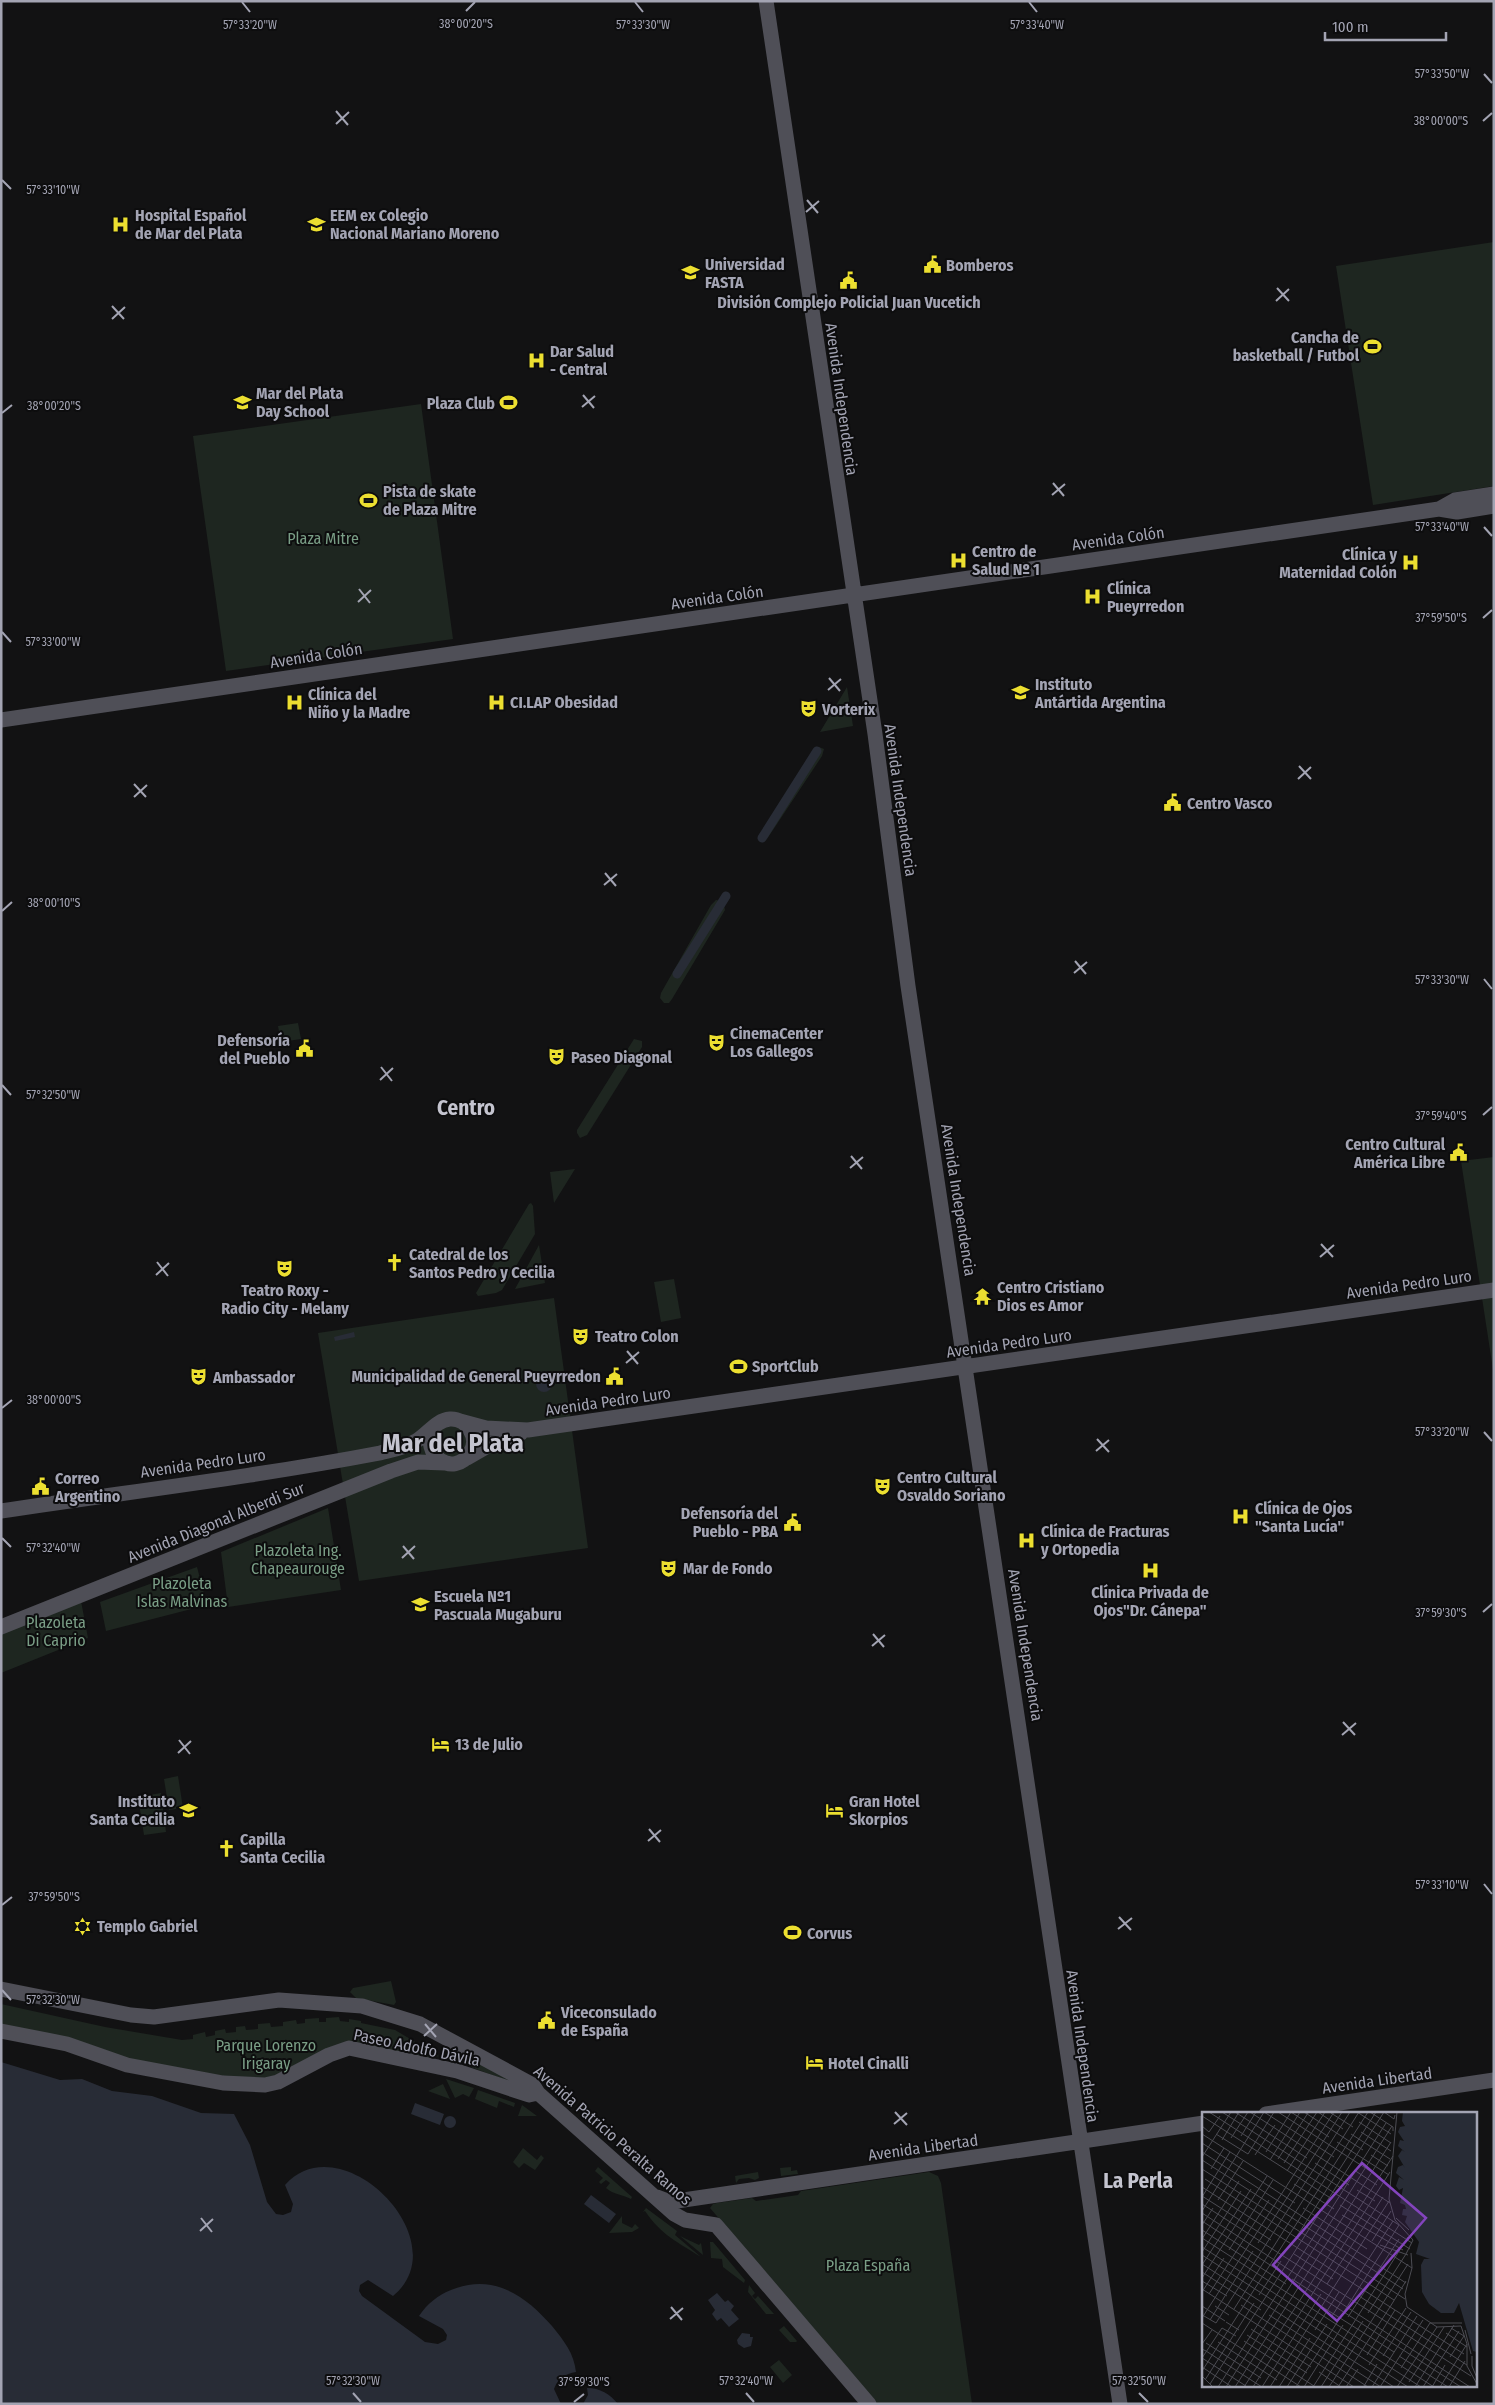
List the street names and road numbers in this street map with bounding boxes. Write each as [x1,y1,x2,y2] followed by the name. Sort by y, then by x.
[821,322,862,477] street label: Avenida Independencia
[1071,523,1166,554] street label: Avenida Colón
[670,582,765,613] street label: Avenida Colón
[269,639,364,672] street label: Avenida Colón
[880,723,921,878] street label: Avenida Independencia
[937,1123,980,1278] street label: Avenida Independencia
[1345,1266,1473,1303] street label: Avenida Pedro Luro
[945,1325,1073,1362] street label: Avenida Pedro Luro
[544,1383,672,1420] street label: Avenida Pedro Luro
[139,1445,267,1482] street label: Avenida Pedro Luro
[125,1478,308,1567] street label: Avenida Diagonal Alberdi Sur
[1004,1568,1047,1723] street label: Avenida Independencia
[1062,1969,1103,2124] street label: Avenida Independencia
[352,2025,482,2070] street label: Paseo Adolfo Dávila
[530,2062,696,2209] street label: Avenida Patricio Peralta Ramos
[1321,2063,1433,2098] street label: Avenida Libertad
[867,2130,979,2165] street label: Avenida Libertad

